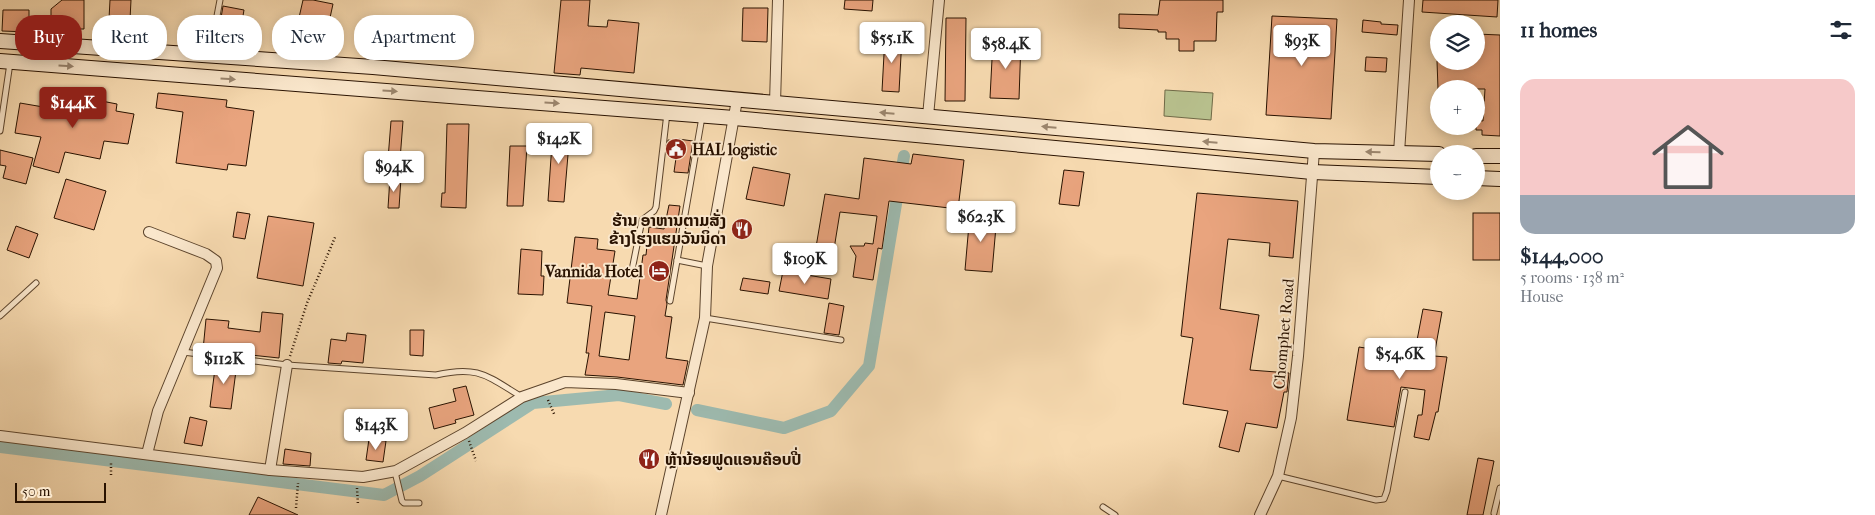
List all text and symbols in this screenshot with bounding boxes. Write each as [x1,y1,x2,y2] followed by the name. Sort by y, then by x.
[15,15,82,60] chip: Buy
[92,15,167,60] chip: Rent
[177,15,262,60] chip: Filters
[272,15,344,60] chip: New
[354,15,474,60] chip: Apartment
[1430,15,1485,200] map controls
[1430,15,1485,70] button: layers
[1827,16,1855,44] icon: filters
[1520,18,1597,42] text: 11 homes
[851,22,933,64] pin: $55.1K
[1272,24,1332,67] pin: $93K
[871,28,913,47] text: $55.1K
[965,28,1047,70] pin: $58.4K
[1284,31,1320,50] text: $93K
[982,34,1030,53] text: $58.4K
[58,63,74,71] one-way arrow
[220,75,236,83] one-way arrow
[1430,80,1485,135] button: +
[38,86,108,129] pin: $144K
[382,87,398,95] one-way arrow
[50,93,96,112] text: $144K
[544,100,560,108] one-way arrow
[878,108,894,116] one-way arrow
[1643,112,1733,202] icon: home
[524,122,594,165] pin: $142K
[1040,123,1056,131] one-way arrow
[537,129,581,148] text: $142K
[664,137,688,161] public building icon: HAL logistic
[1202,137,1218,145] one-way arrow
[692,140,777,160] place label: HAL logistic
[1430,145,1485,200] button: −
[1364,148,1380,156] one-way arrow
[364,150,424,193] pin: $94K
[375,157,413,176] text: $94K
[940,200,1022,243] pin: $62.3K
[958,207,1004,226] text: $62.3K
[609,209,726,248] place label: ຮ້ານ ອາຫານຕາມສັ່ງ ຂ້າງໂຮງແຮມວັນນິດາ
[730,217,754,241] restaurant icon: ຮ້ານ ອາຫານຕາມສັ່ງ ຂ້າງໂຮງແຮມວັນນິດາ
[770,242,840,285] pin: $109K
[1520,244,1604,268] text: $144,000
[783,249,827,268] text: $109K
[647,259,671,283] hotel icon: Vannida Hotel
[544,262,644,281] place label: Vannida Hotel
[1520,268,1624,287] text: 5 rooms · 138 m²
[1269,278,1298,390] street label: Chomphet Road
[1520,287,1563,306] text: House
[1359,338,1441,380] pin: $54.6K
[189,342,259,385] pin: $112K
[1376,344,1424,363] text: $54.6K
[204,349,244,368] text: $112K
[341,408,411,451] pin: $143K
[355,415,397,434] text: $143K
[637,447,661,471] restaurant icon: ຫຼ້ານ້ອຍຟູດແອນຄ໊ອບປີ່
[665,447,801,471] place label: ຫຼ້ານ້ອຍຟູດແອນຄ໊ອບປີ່
[15,480,106,503] scale bar
[22,483,50,500] text: 50 m

